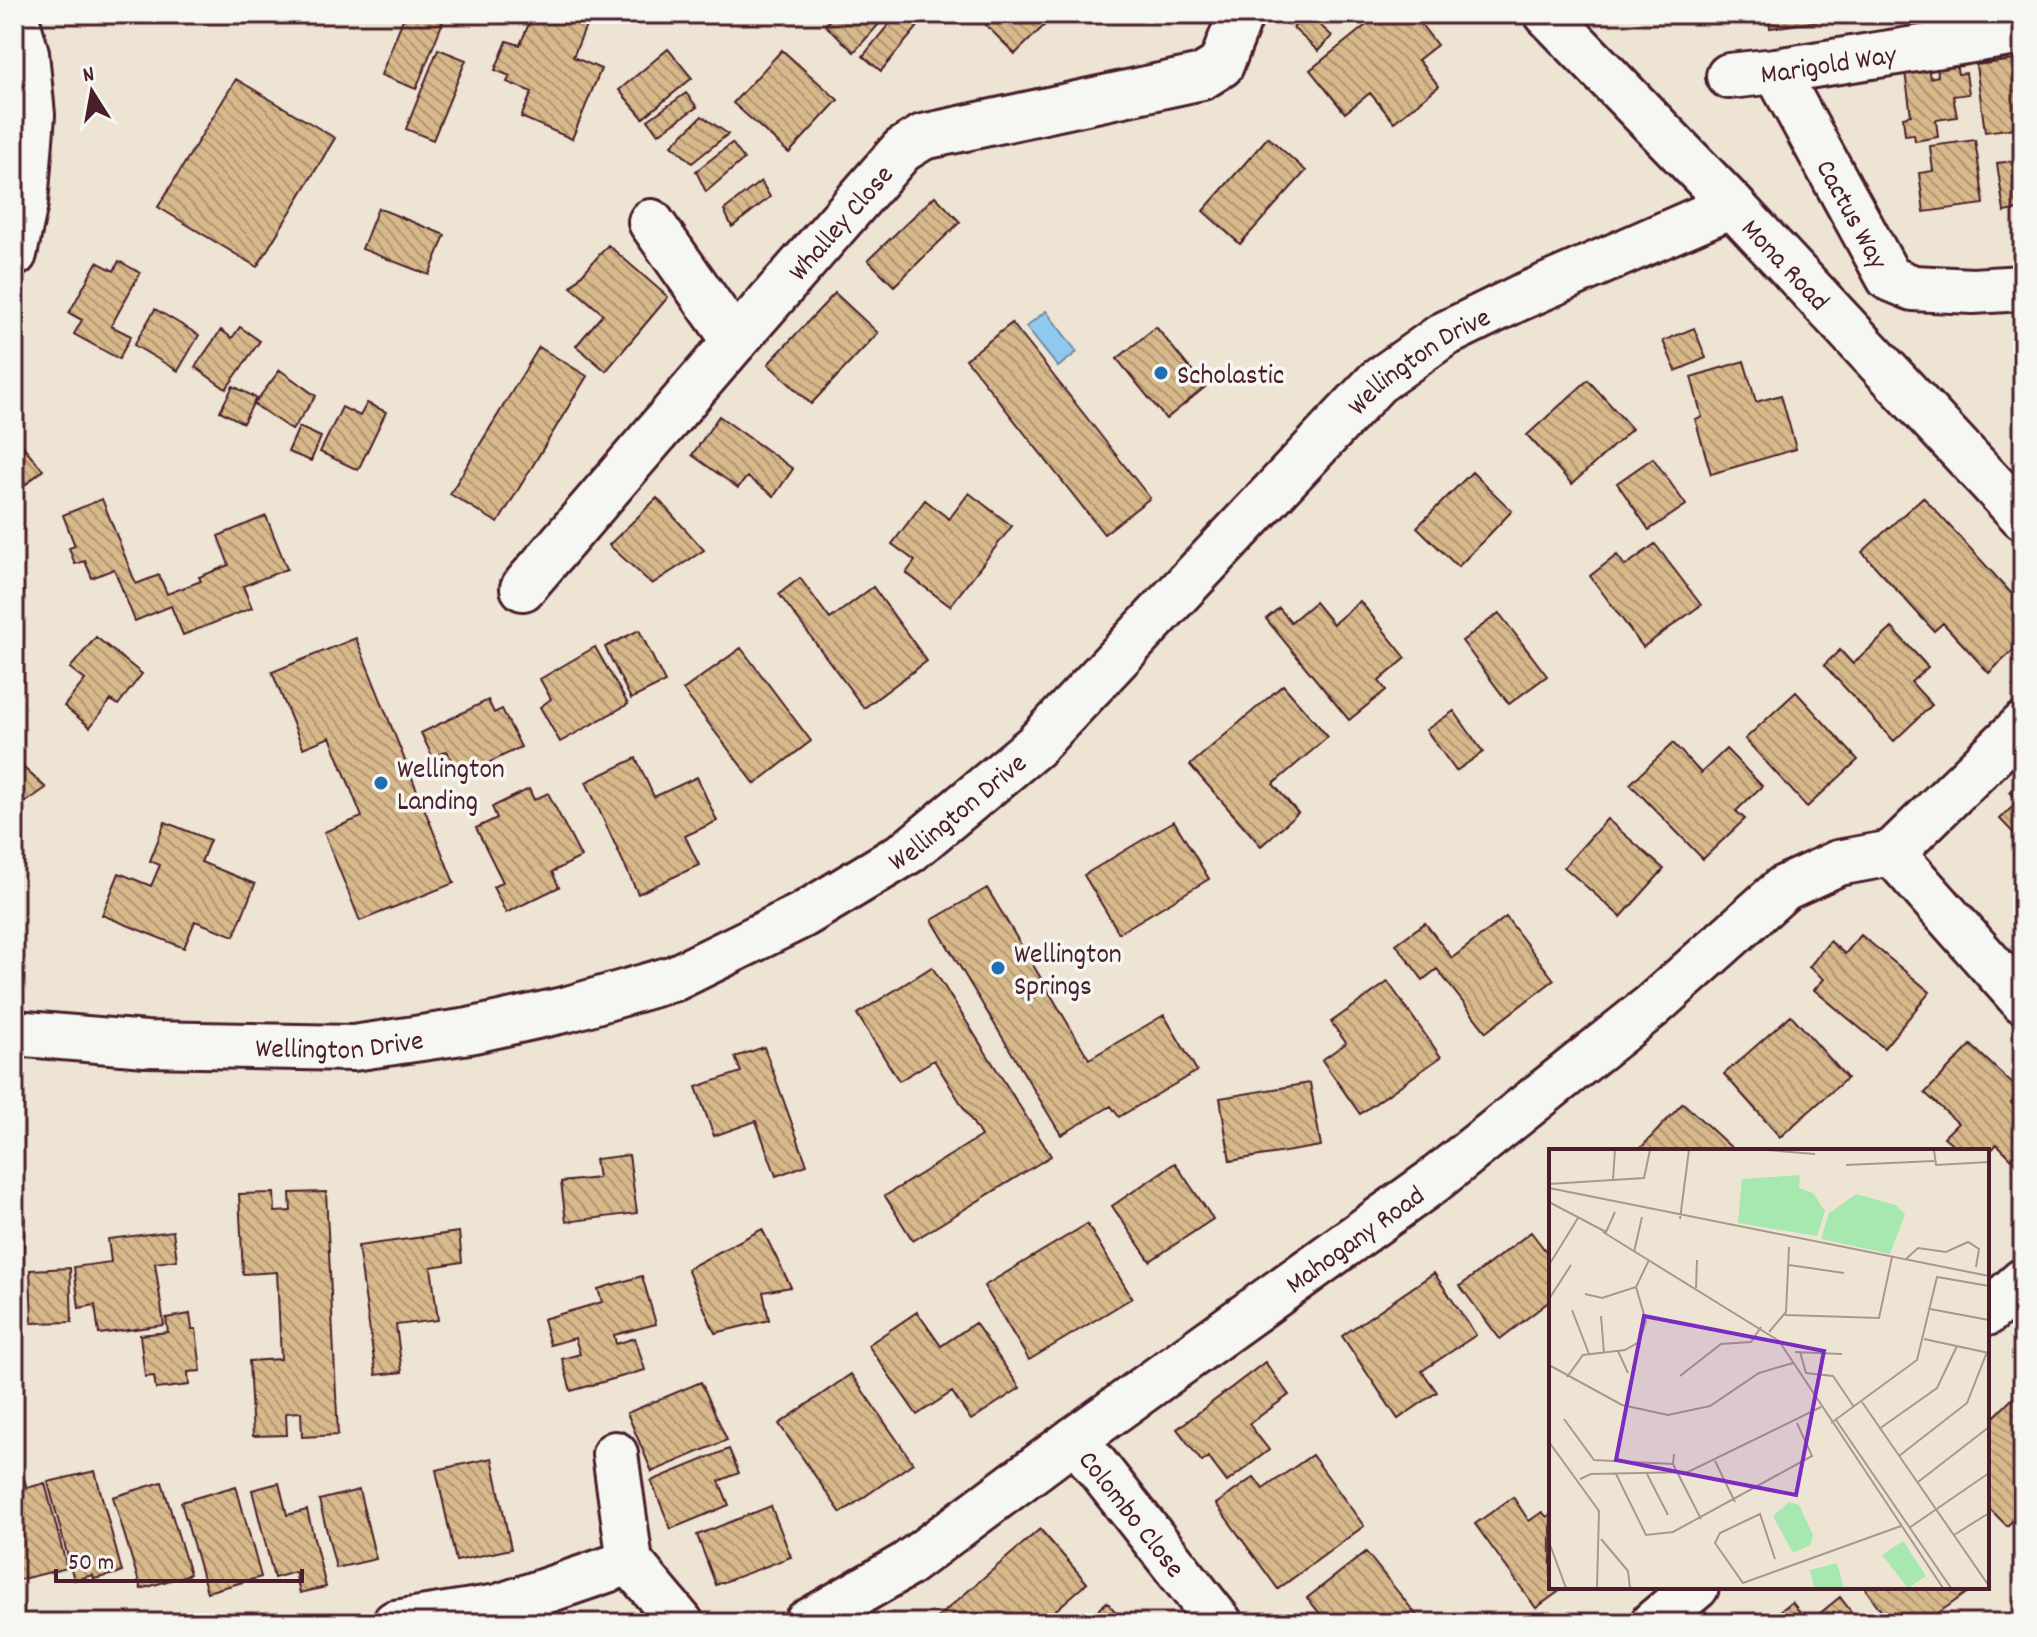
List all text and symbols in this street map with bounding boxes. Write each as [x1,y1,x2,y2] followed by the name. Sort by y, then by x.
[1759,37,1900,98] street label: Marigold Way
[52,52,132,132] north arrow
[81,60,97,92] text: N
[1803,154,1896,278] street label: Cactus Way
[781,158,905,292] street label: Whalley Close
[1730,212,1836,322] street label: Mona Road
[1340,300,1499,427] street label: Wellington Drive
[1177,358,1284,398] place label: Scholastic
[1152,364,1170,382] marker: Scholastic
[882,746,1037,884] street label: Wellington Drive
[397,752,505,824] place label: Wellington Landing
[372,774,390,792] marker: Wellington Landing
[1014,937,1122,1009] place label: Wellington Springs
[989,959,1007,977] marker: Wellington Springs
[255,1023,426,1073] street label: Wellington Drive
[1549,1149,1989,1589] inset map
[1279,1178,1435,1306] street label: Mahogany Road
[1066,1444,1192,1588] street label: Colombo Close
[56,1533,302,1583] scale bar
[68,1547,114,1581] text: 50 m

